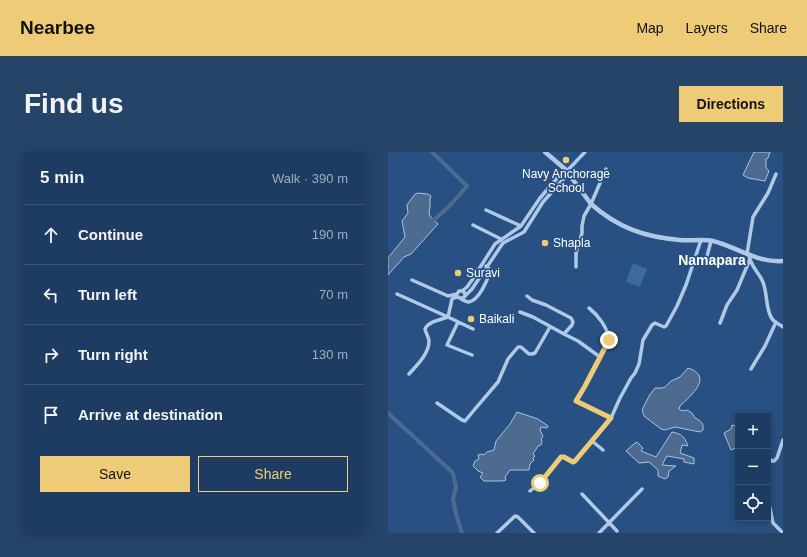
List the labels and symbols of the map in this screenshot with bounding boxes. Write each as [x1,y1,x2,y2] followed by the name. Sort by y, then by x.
[561,155,571,165] marker: Navy Anchorage School
[522,167,610,195] place label: Navy Anchorage School
[553,236,591,250] place label: Shapla
[540,238,550,248] marker: Shapla
[678,252,746,268] district label: Namapara
[466,266,500,280] place label: Suravi
[453,268,463,278] marker: Suravi
[479,312,514,326] place label: Baikali
[466,314,476,324] marker: Baikali
[600,331,618,349] route end
[531,474,549,492] route start

